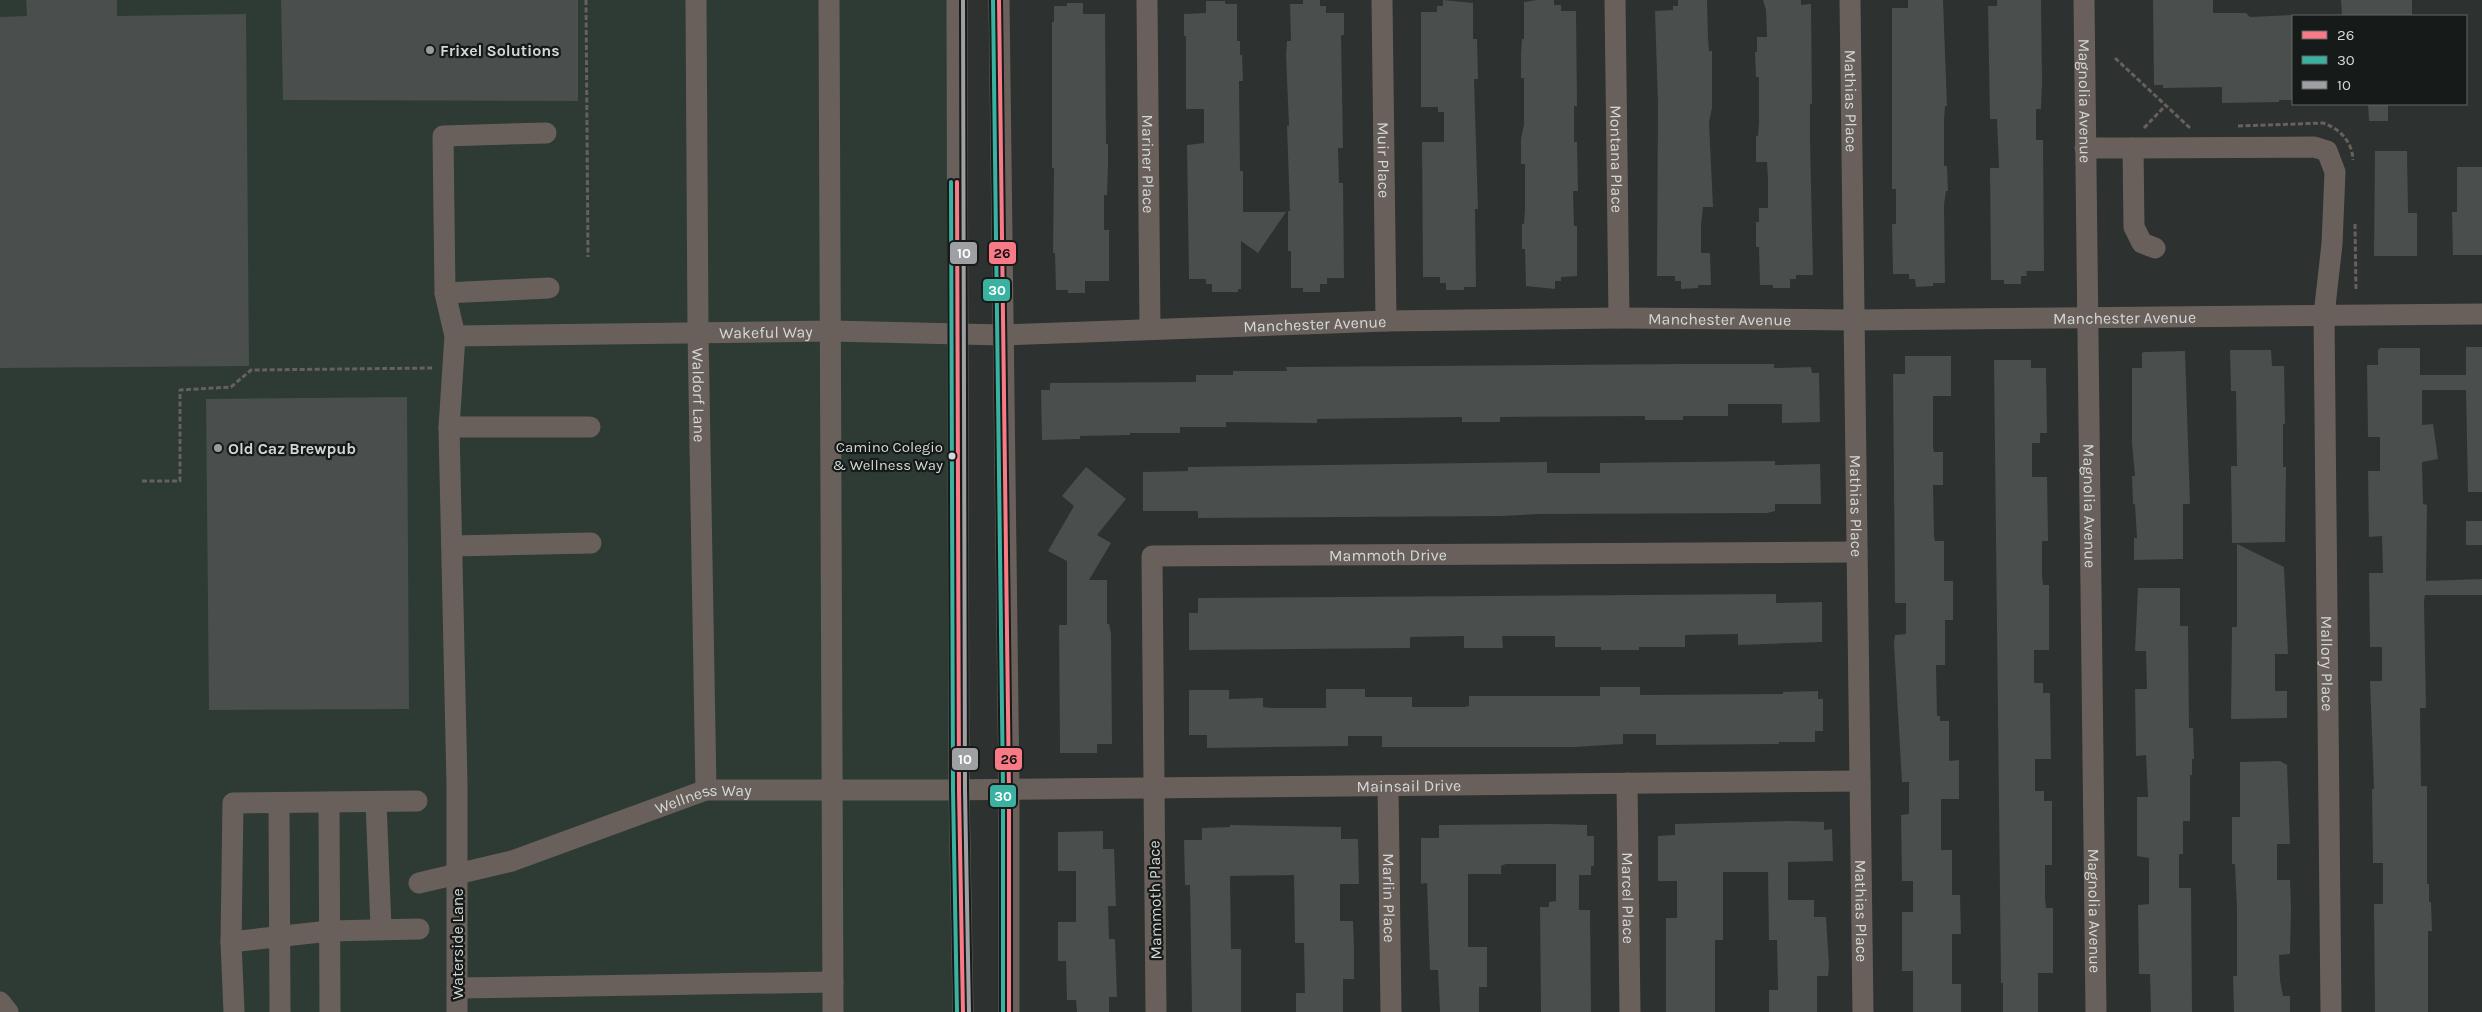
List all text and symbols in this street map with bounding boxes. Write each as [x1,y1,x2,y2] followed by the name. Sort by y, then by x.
[2292,15,2467,105] legend
[2337,26,2354,44] text: 26
[2075,39,2095,163] street label: Magnolia Avenue
[440,41,560,60] place label: Frixel Solutions
[424,44,436,56] marker: Frixel Solutions
[1841,50,1861,152] street label: Mathias Place
[2337,51,2355,69] text: 30
[2337,76,2351,94] text: 10
[1607,105,1627,213] street label: Montana Place
[1139,114,1158,214] street label: Mariner Place
[1374,122,1394,198] street label: Muir Place
[949,241,978,265] line badge: 10
[988,241,1017,265] line badge: 26
[957,245,971,262] text: 10
[994,245,1010,262] text: 26
[982,278,1011,302] line badge: 30
[988,282,1006,299] text: 30
[2053,307,2196,328] street label: Manchester Avenue
[1648,309,1791,329] street label: Manchester Avenue
[1243,311,1387,336] street label: Manchester Avenue
[719,322,813,342] street label: Wakeful Way
[689,348,709,442] street label: Waldorf Lane
[832,438,943,474] place label: Camino Colegio & Wellness Way
[228,439,356,458] place label: Old Caz Brewpub
[212,442,224,454] marker: Old Caz Brewpub
[2080,444,2100,568] street label: Magnolia Avenue
[947,451,957,461] marker: Camino Colegio & Wellness Way
[1846,455,1867,557] street label: Mathias Place
[1329,545,1447,564] street label: Mammoth Drive
[2318,616,2337,712] street label: Mallory Place
[951,747,979,771] line badge: 10
[994,747,1023,771] line badge: 26
[958,751,972,768] text: 10
[1001,751,1017,768] text: 26
[1356,775,1461,795] street label: Mainsail Drive
[652,780,752,817] street label: Wellness Way
[989,784,1017,808] line badge: 30
[994,788,1012,805] text: 30
[1144,840,1166,960] street label: Mammoth Place
[2085,849,2105,973] street label: Magnolia Avenue
[1618,852,1639,944] street label: Marcel Place
[1379,853,1400,943] street label: Marlin Place
[1852,860,1872,962] street label: Mathias Place
[448,888,467,1000] street label: Waterside Lane

